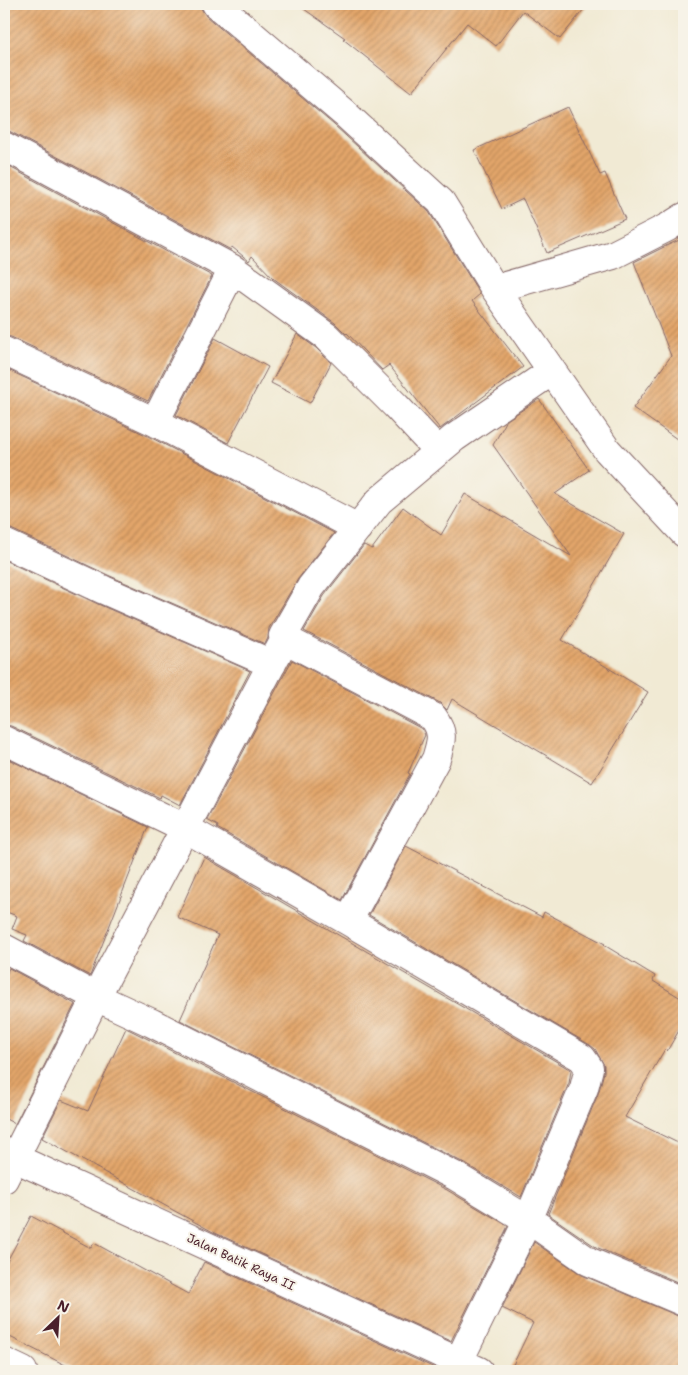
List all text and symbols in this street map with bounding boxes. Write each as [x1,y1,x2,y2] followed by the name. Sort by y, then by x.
[184,1230,298,1294] street label: Jalan Batik Raya II
[32,1292,82,1342] north arrow
[55,1296,72,1317] text: N

